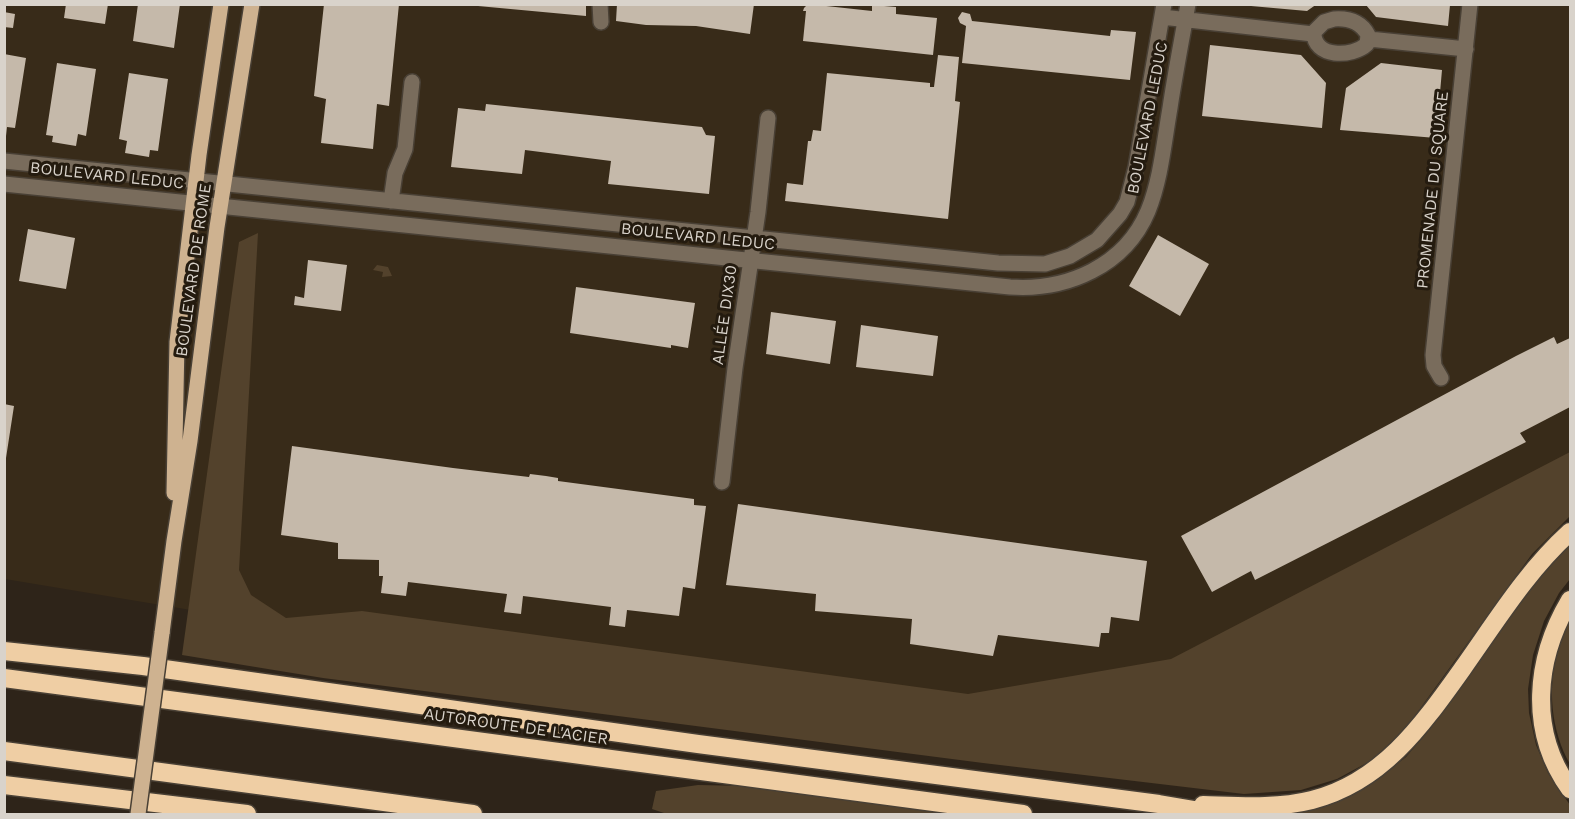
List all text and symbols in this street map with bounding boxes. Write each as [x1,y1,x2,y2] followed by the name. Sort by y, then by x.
[1124,40,1172,196] street label: BOULEVARD LEDUC
[1413,90,1453,290] street label: PROMENADE DU SQUARE
[29,158,185,194] street label: BOULEVARD LEDUC
[172,182,216,358] street label: BOULEVARD DE ROME
[620,219,776,255] street label: BOULEVARD LEDUC
[708,264,742,366] street label: ALLÉE DIX30
[423,705,609,749] street label: AUTOROUTE DE L'ACIER

